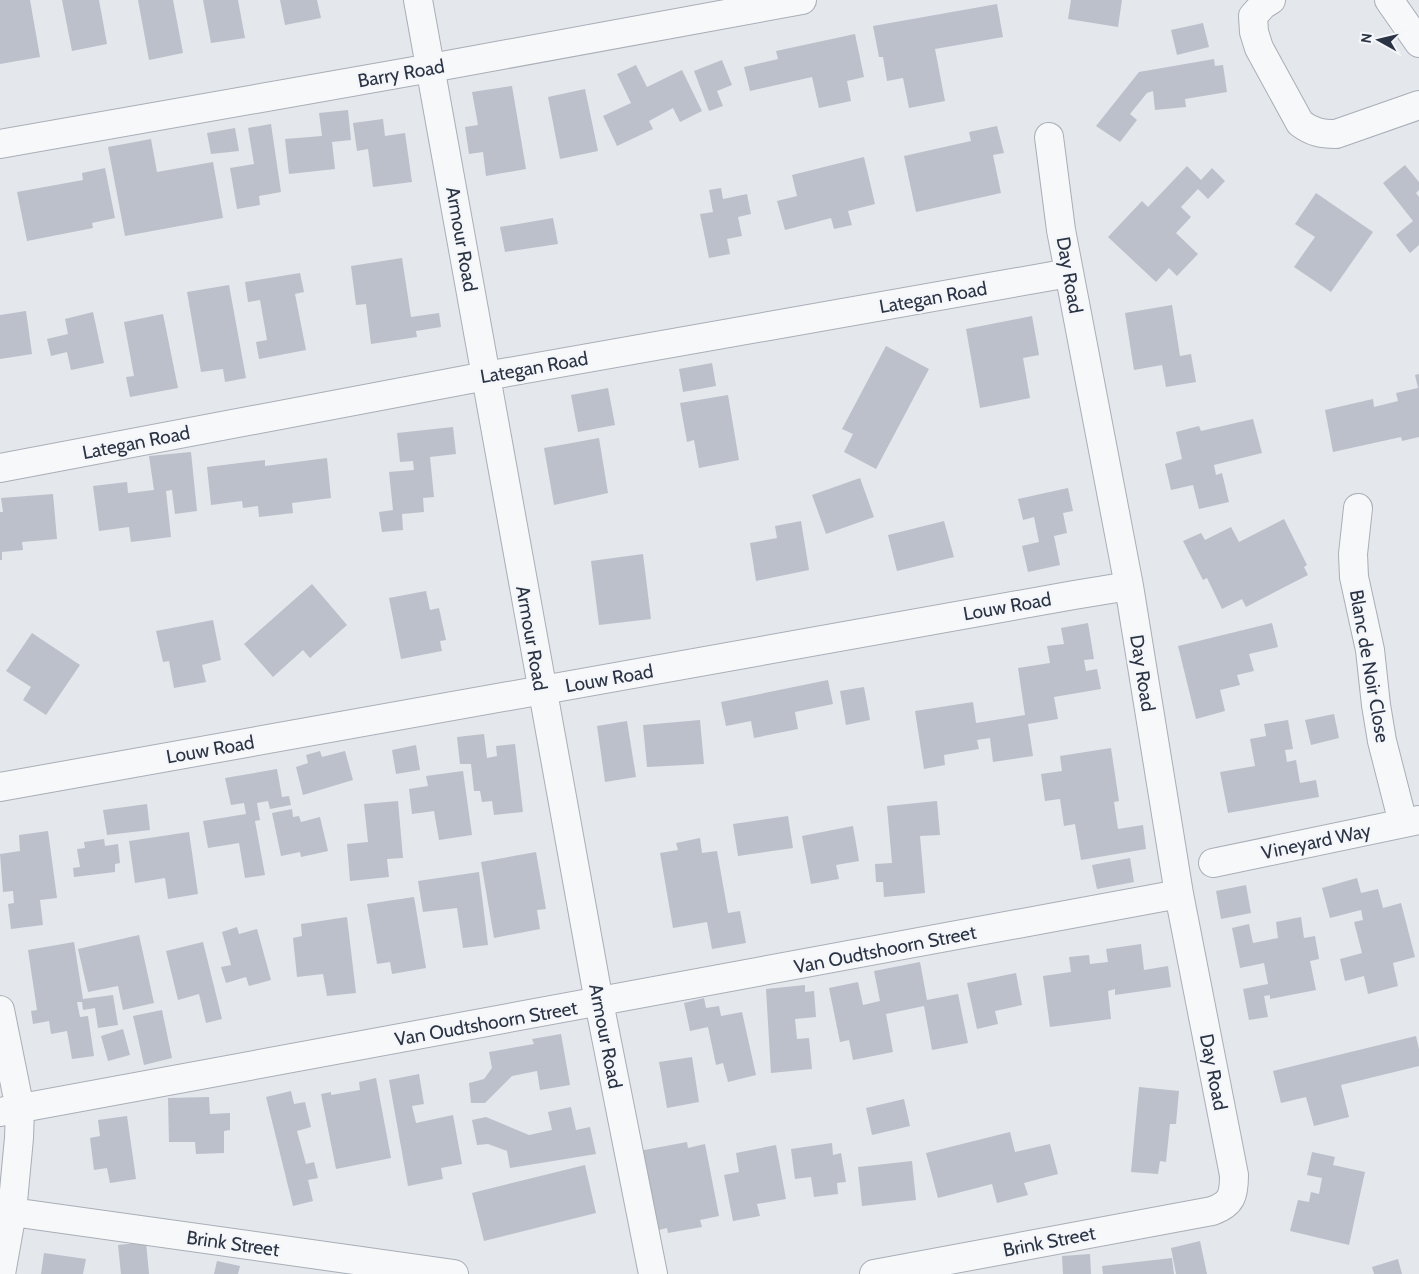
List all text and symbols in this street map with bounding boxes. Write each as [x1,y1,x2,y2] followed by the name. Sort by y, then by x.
[1354,15,1404,65] north arrow
[1357,32,1376,44] text: N
[356,55,446,92] street label: Barry Road
[441,185,482,293] street label: Armour Road
[1051,235,1088,315] street label: Day Road
[877,277,989,318] street label: Lategan Road
[478,347,590,388] street label: Lategan Road
[80,421,192,464] street label: Lategan Road
[511,584,552,692] street label: Armour Road
[961,587,1053,626] street label: Louw Road
[1345,588,1394,745] street label: Blanc de Noir Close
[1125,633,1160,713] street label: Day Road
[563,659,655,698] street label: Louw Road
[164,730,256,769] street label: Louw Road
[1259,819,1373,864] street label: Vineyard Way
[792,920,979,978] street label: Van Oudtshoorn Street
[584,982,627,1090] street label: Armour Road
[393,996,580,1051] street label: Van Oudtshoorn Street
[1195,1032,1232,1112] street label: Day Road
[1001,1221,1098,1262] street label: Brink Street
[185,1226,281,1261] street label: Brink Street

